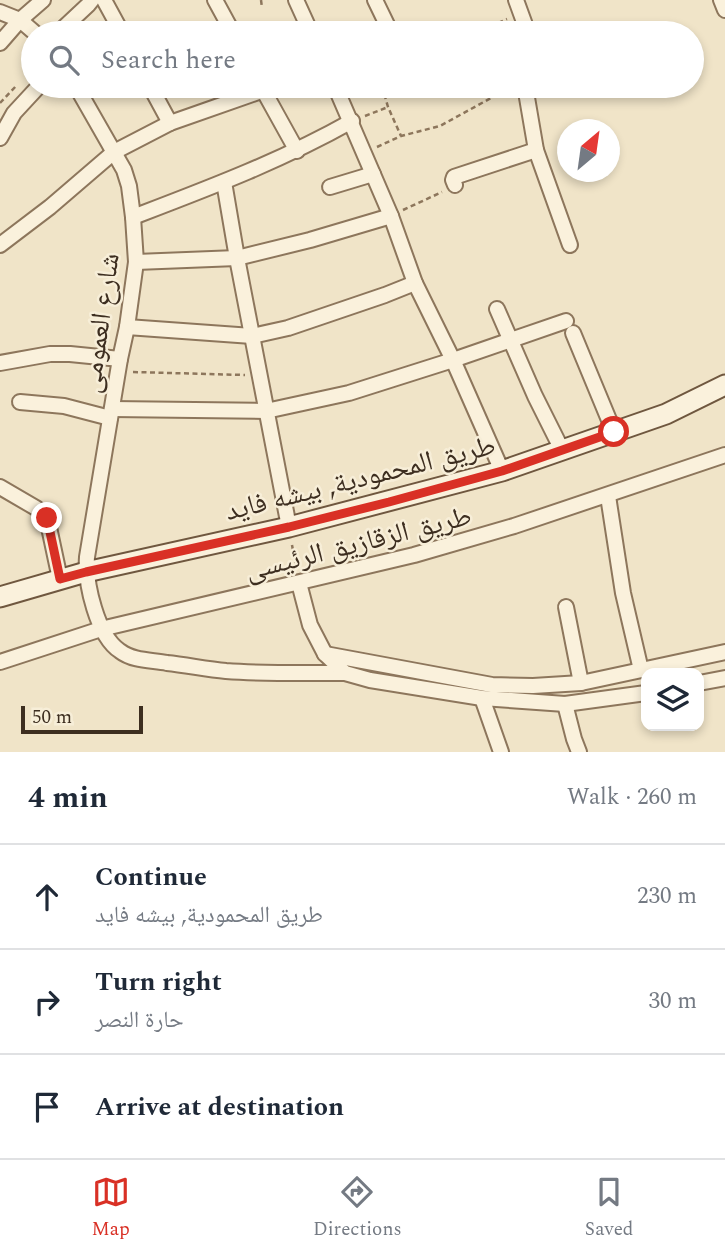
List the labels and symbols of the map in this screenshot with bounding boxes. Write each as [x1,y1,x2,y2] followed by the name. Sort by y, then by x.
[557,119,620,182] north arrow
[69,250,132,396] street label: شارع العمومى
[598,416,629,447] route start
[221,424,500,533] street label: طريق المحمودية, بيشه فايد
[241,495,476,592] street label: طريق الزقازيق الرئيسى
[31,502,62,533] route end
[21,703,144,735] scale bar

